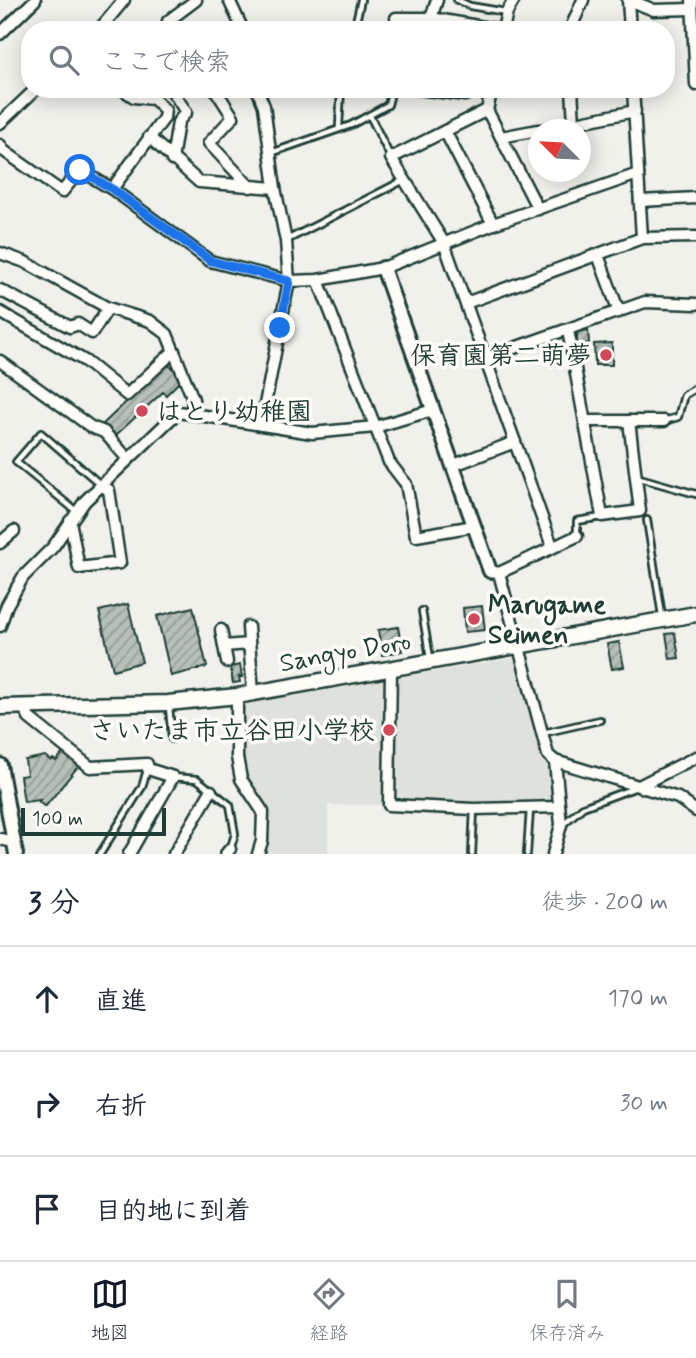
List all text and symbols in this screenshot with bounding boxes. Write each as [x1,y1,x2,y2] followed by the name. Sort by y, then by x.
[21,21,675,98] search box
[45,41,83,79] icon: search
[101,46,231,80] text: ここで検索
[528,119,591,182] north arrow
[64,154,95,185] route start
[264,312,295,343] route end
[410,340,592,374] place label: 保育園第二萌夢
[598,347,614,363] marker: 保育園第二萌夢
[156,396,312,430] place label: はとり幼稚園
[134,403,150,419] marker: はとり幼稚園
[488,589,606,653] place label: Marugame Seimen
[466,611,482,627] marker: Marugame Seimen
[277,625,414,683] street label: Sangyo Doro
[90,715,375,749] place label: さいたま市立谷田小学校
[381,722,397,738] marker: さいたま市立谷田小学校
[21,805,166,837] scale bar
[32,807,83,832] text: 100 m
[28,884,80,923] text: 3 分
[542,888,668,918] text: 徒歩 · 200 m
[28,980,66,1018] icon: ahead
[608,984,668,1014] text: 170 m
[95,985,147,1019] text: 直進
[28,1085,66,1123] icon: right
[620,1089,668,1119] text: 30 m
[95,1090,147,1124] text: 右折
[28,1190,66,1228] icon: arrive
[95,1195,251,1229] text: 目的地に到着
[91,1275,129,1346] tab: 地図
[310,1275,348,1346] tab: 経路
[529,1275,605,1346] tab: 保存済み

